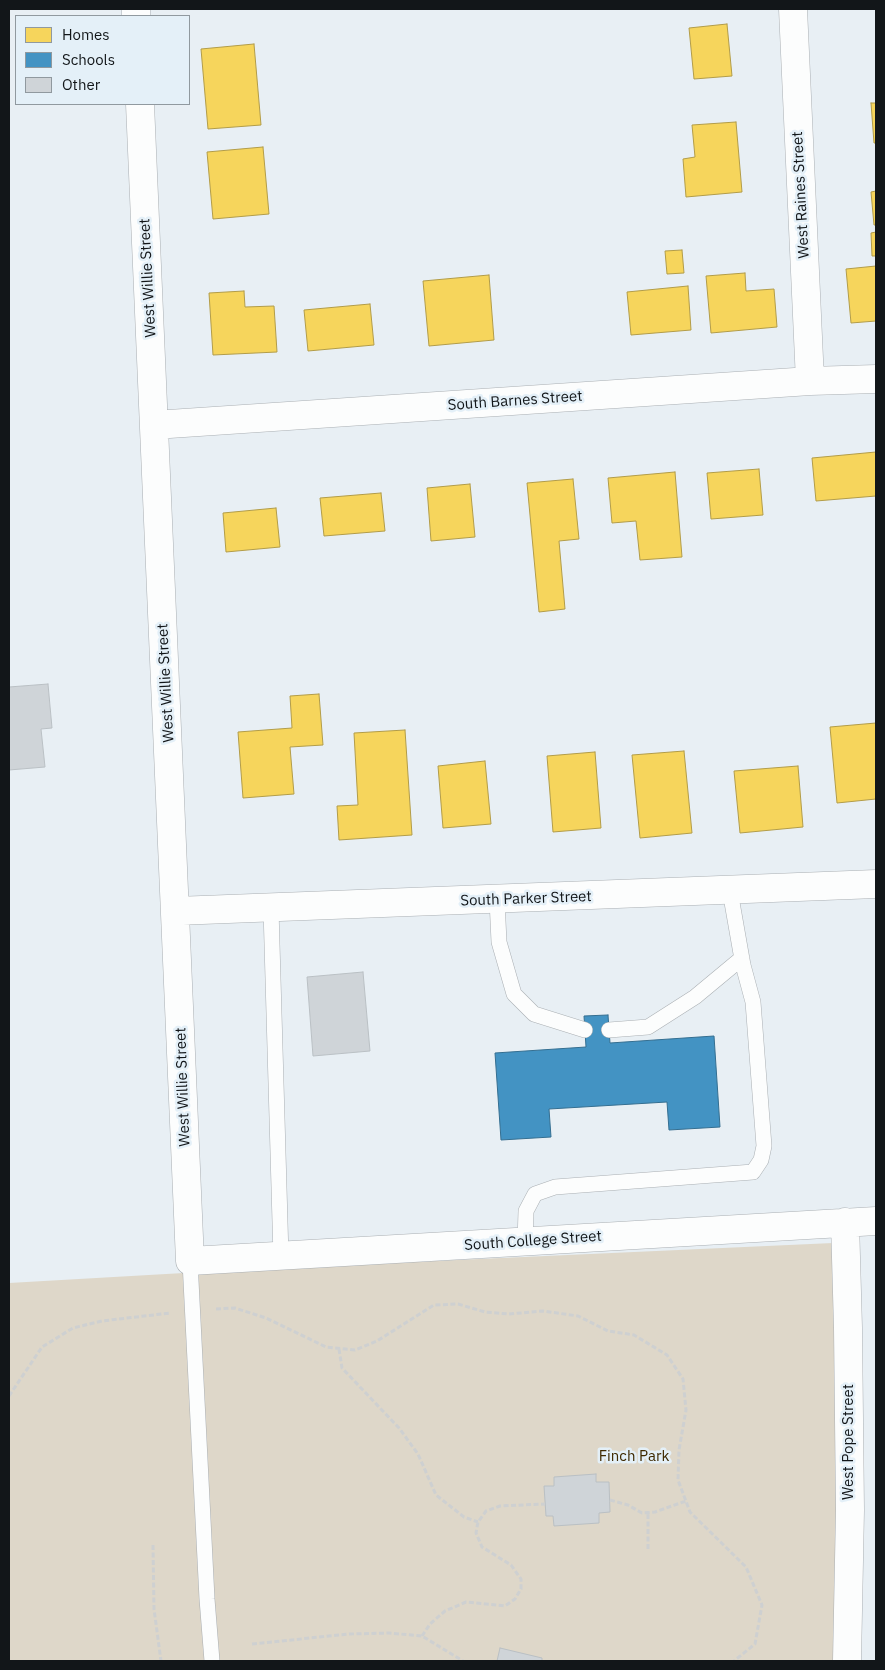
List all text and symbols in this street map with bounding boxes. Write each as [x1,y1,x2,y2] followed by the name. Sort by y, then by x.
[15,15,190,105] legend
[62,25,110,44] text: Homes
[62,50,115,69] text: Schools
[62,75,100,94] text: Other
[789,131,813,259] street label: West Raines Street
[136,218,160,338] street label: West Willie Street
[447,387,583,415] street label: South Barnes Street
[154,623,178,743] street label: West Willie Street
[460,888,592,910] street label: South Parker Street
[172,1027,194,1147] street label: West Willie Street
[464,1227,602,1255] street label: South College Street
[840,1384,858,1500] street label: West Pope Street
[599,1448,669,1466] park label: Finch Park

